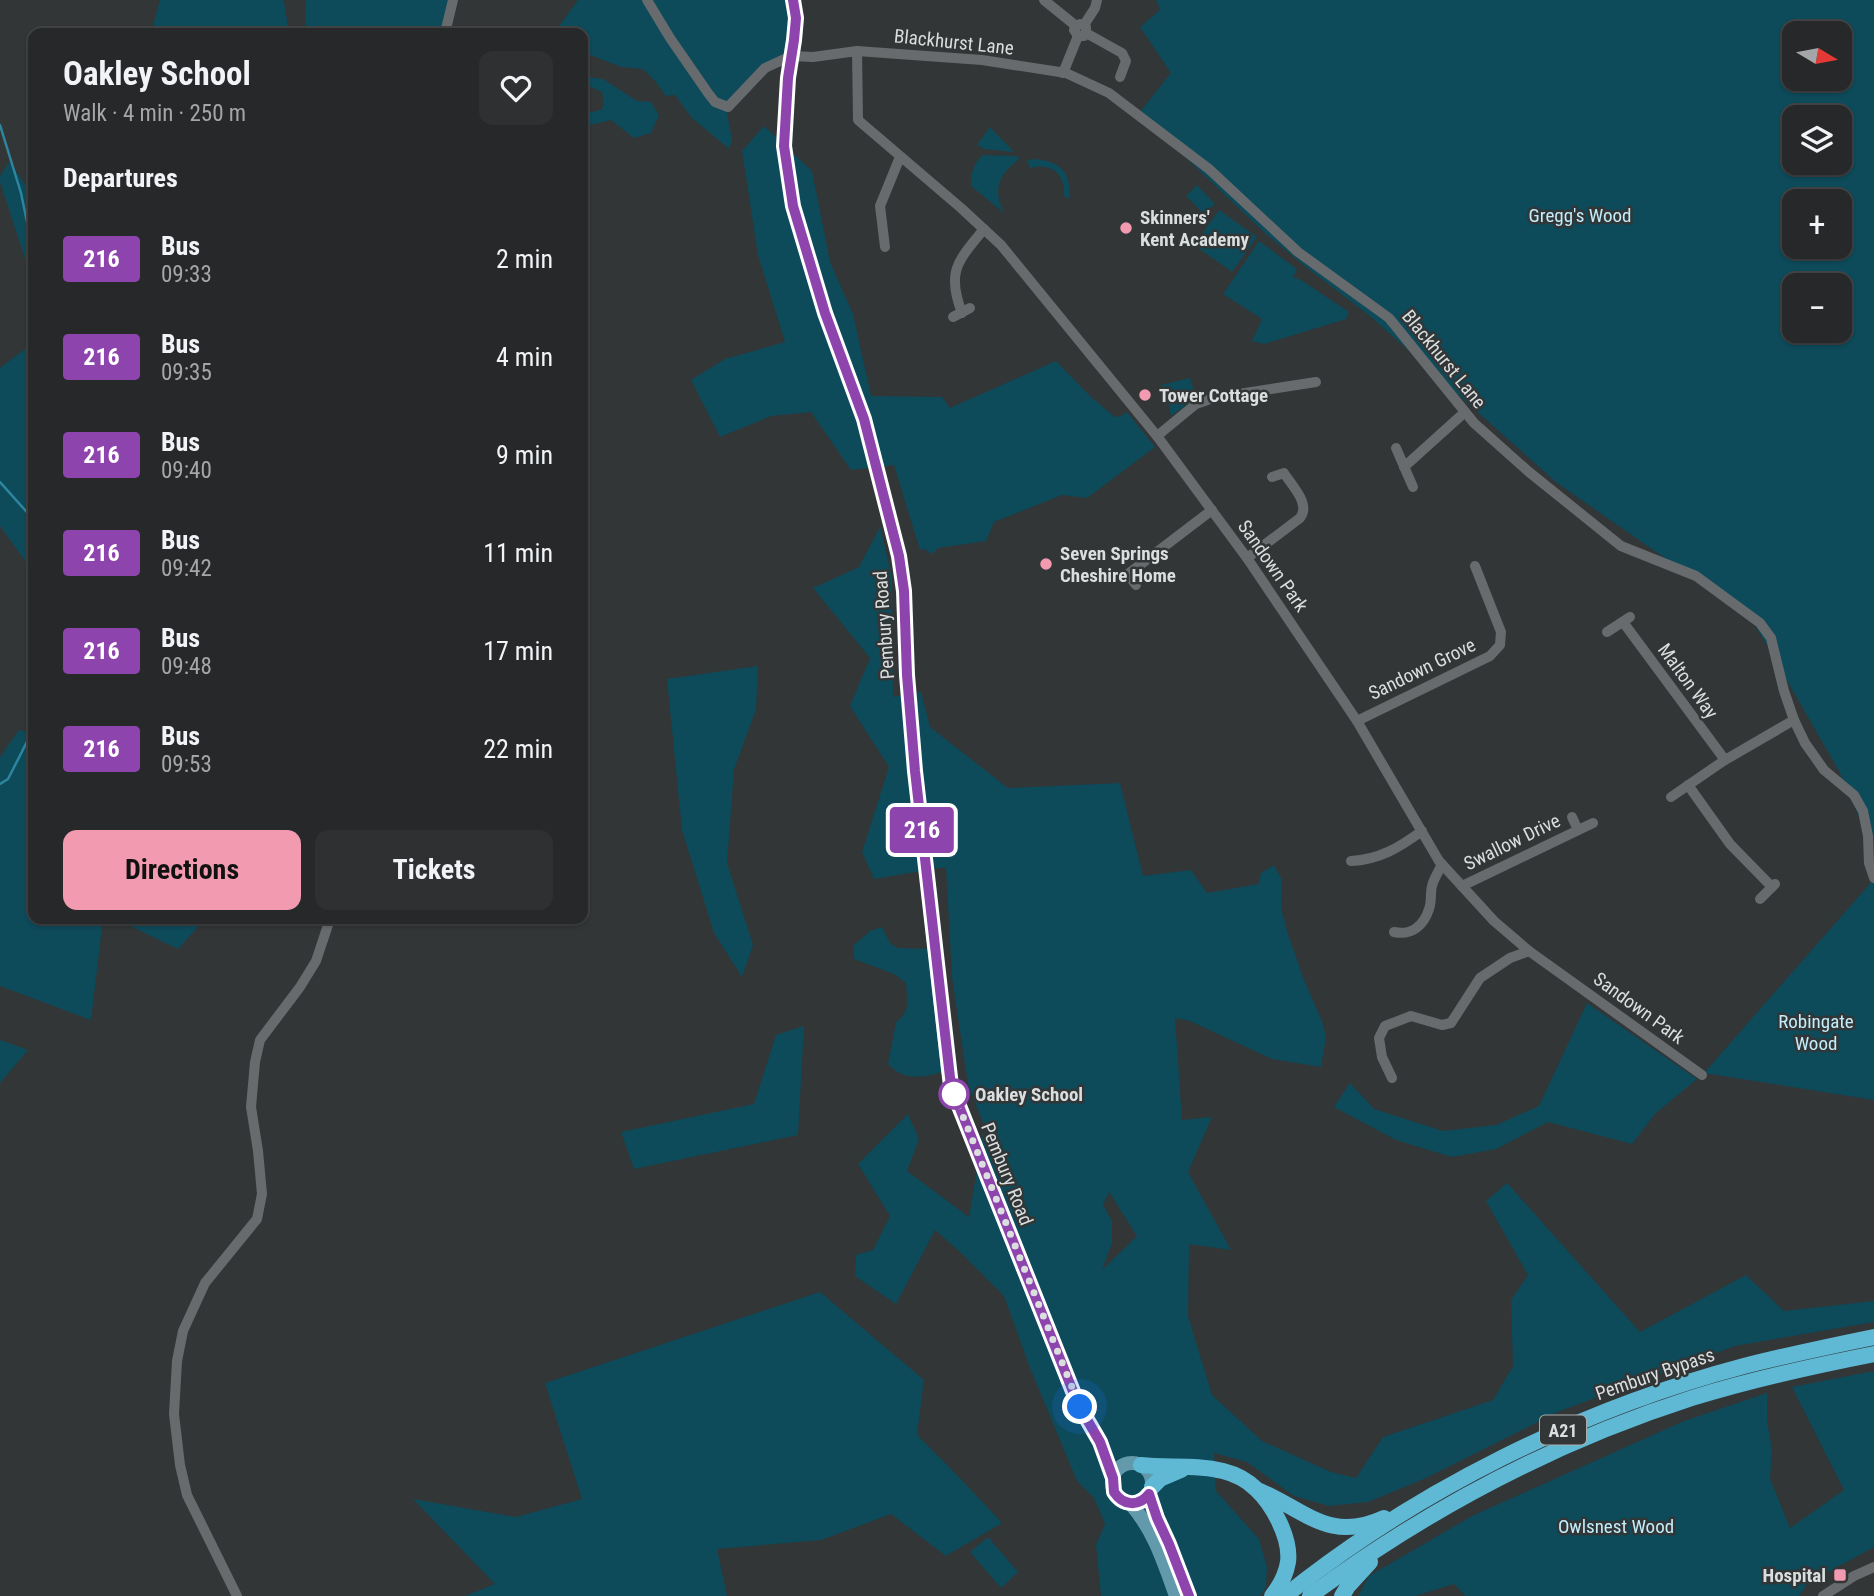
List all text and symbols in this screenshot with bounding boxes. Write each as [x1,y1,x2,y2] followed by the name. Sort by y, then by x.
[1782,21,1852,91] north arrow
[1782,21,1852,343] map controls
[893,24,1015,60] street label: Blackhurst Lane
[479,51,553,125] button: heart
[63,54,251,93] text: Oakley School
[63,100,246,127] text: Walk · 4 min · 250 m
[1782,105,1852,175] button: layers
[63,163,178,193] text: Departures
[1782,189,1852,259] button: +
[1529,204,1631,227] park label: Gregg's Wood
[1140,206,1250,251] place label: Skinners' Kent Academy
[1118,220,1134,236] marker: Skinners' Kent Academy
[161,231,200,261] text: Bus
[496,244,553,274] text: 2 min
[83,245,120,273] text: 216
[161,261,212,288] text: 09:33
[1782,273,1852,343] button: −
[1397,305,1491,413] street label: Blackhurst Lane
[161,329,200,359] text: Bus
[496,342,553,372] text: 4 min
[83,343,120,371] text: 216
[161,359,212,386] text: 09:35
[1159,384,1268,407] place label: Tower Cottage
[1137,387,1153,403] marker: Tower Cottage
[161,427,200,457] text: Bus
[496,440,553,470] text: 9 min
[83,441,120,469] text: 216
[161,457,212,484] text: 09:40
[1233,516,1313,617] street label: Sandown Park
[161,525,200,555] text: Bus
[483,538,553,568] text: 11 min
[83,539,120,567] text: 216
[1060,542,1176,587] place label: Seven Springs Cheshire Home
[161,555,212,582] text: 09:42
[1038,556,1054,572] marker: Seven Springs Cheshire Home
[869,570,899,680] street label: Pembury Road
[161,623,200,653] text: Bus
[1365,633,1479,705] street label: Sandown Grove
[483,636,553,666] text: 17 min
[83,637,120,665] text: 216
[1653,639,1723,723] street label: Malton Way
[161,653,212,680] text: 09:48
[161,721,200,751] text: Bus
[483,734,553,764] text: 22 min
[83,735,120,763] text: 216
[161,751,212,778] text: 09:53
[882,807,962,853] line badge: 216
[1460,809,1564,875] street label: Swallow Drive
[904,816,940,844] text: 216
[63,830,301,910] button: Directions
[315,830,553,910] button: Tickets
[1589,967,1689,1049] street label: Sandown Park
[1778,1010,1854,1055] park label: Robingate Wood
[939,1079,969,1109] marker: Oakley School
[975,1083,1083,1106] place label: Oakley School
[976,1119,1038,1229] street label: Pembury Road
[1592,1343,1718,1405] street label: Pembury Bypass
[1062,1389,1097,1424] your location
[1540,1415,1586,1444] road number: A21
[1558,1515,1674,1538] park label: Owlsnest Wood
[1762,1564,1826,1587] place label: Hospital
[1832,1567,1848,1583] marker: Hospital

